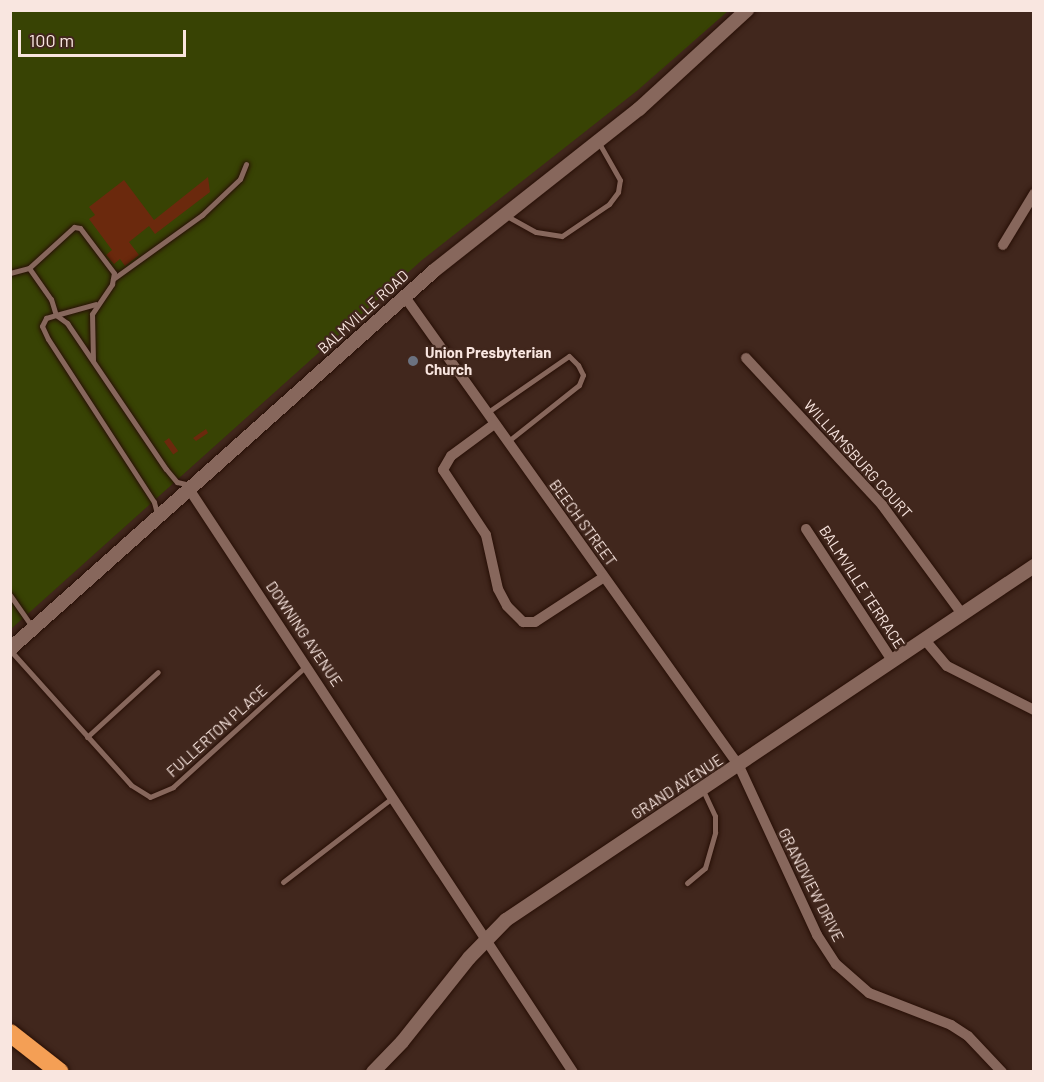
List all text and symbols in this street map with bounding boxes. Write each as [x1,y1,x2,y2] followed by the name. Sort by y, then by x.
[21,18,189,56] scale bar
[29,29,74,51] text: 100 m
[314,266,412,358] street label: BALMVILLE ROAD
[425,343,551,378] place label: Union Presbyterian Church
[406,354,420,368] marker: Union Presbyterian Church
[800,396,916,522] street label: WILLIAMSBURG COURT
[546,476,620,570] street label: BEECH STREET
[816,522,908,652] street label: BALMVILLE TERRACE
[262,578,346,690] street label: DOWNING AVENUE
[163,681,271,781] street label: FULLERTON PLACE
[628,751,726,823] street label: GRAND AVENUE
[775,825,847,945] street label: GRANDVIEW DRIVE

